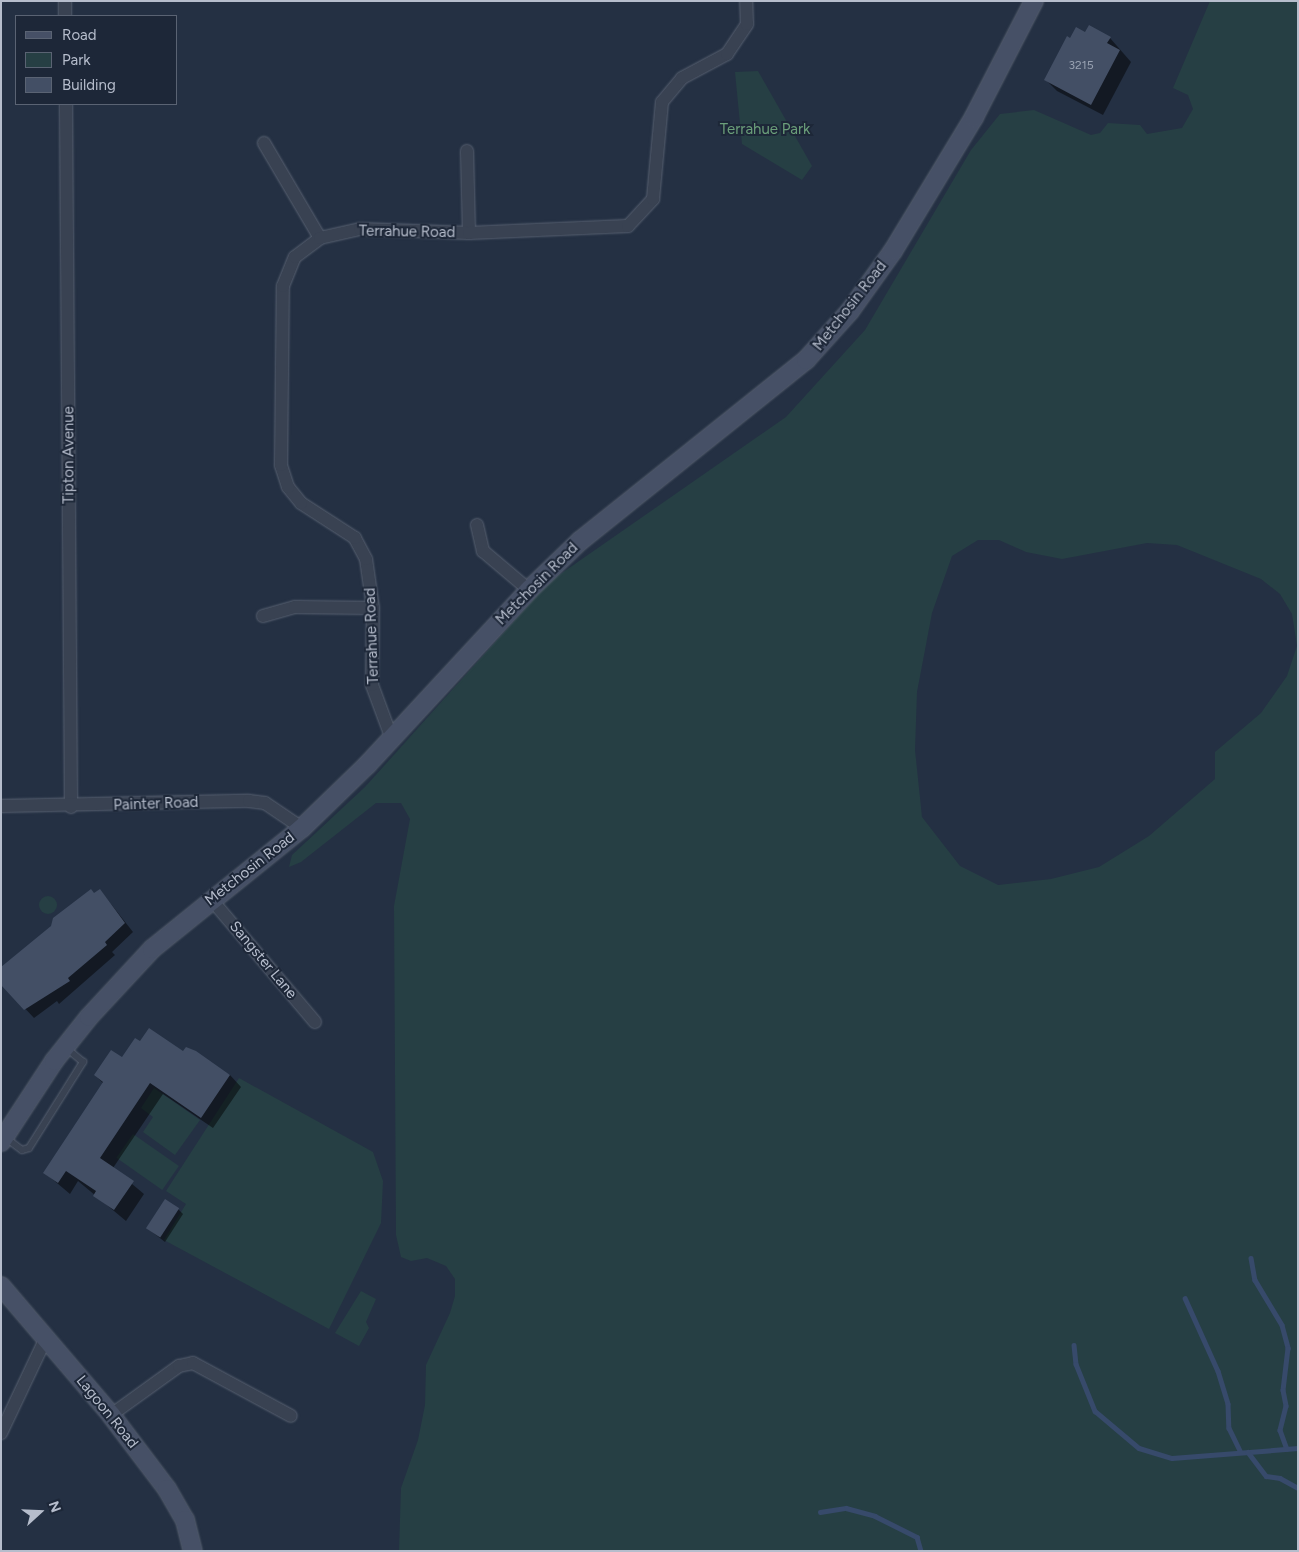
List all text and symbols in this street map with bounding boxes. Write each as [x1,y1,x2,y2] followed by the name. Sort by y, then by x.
[15,15,178,105] legend
[62,26,97,44] text: Road
[62,51,91,69] text: Park
[1068,59,1094,73] house number: 3215
[62,76,116,94] text: Building
[720,121,810,139] park label: Terrahue Park
[359,222,455,242] street label: Terrahue Road
[809,258,891,354] street label: Metchosin Road
[60,406,78,504] street label: Tipton Avenue
[492,539,582,629] street label: Metchosin Road
[361,587,383,685] street label: Terrahue Road
[113,794,199,814] street label: Painter Road
[202,828,298,910] street label: Metchosin Road
[225,918,301,1002] street label: Sangster Lane
[72,1372,142,1452] street label: Lagoon Road
[15,1487,65,1537] north arrow
[45,1499,64,1515] text: N

